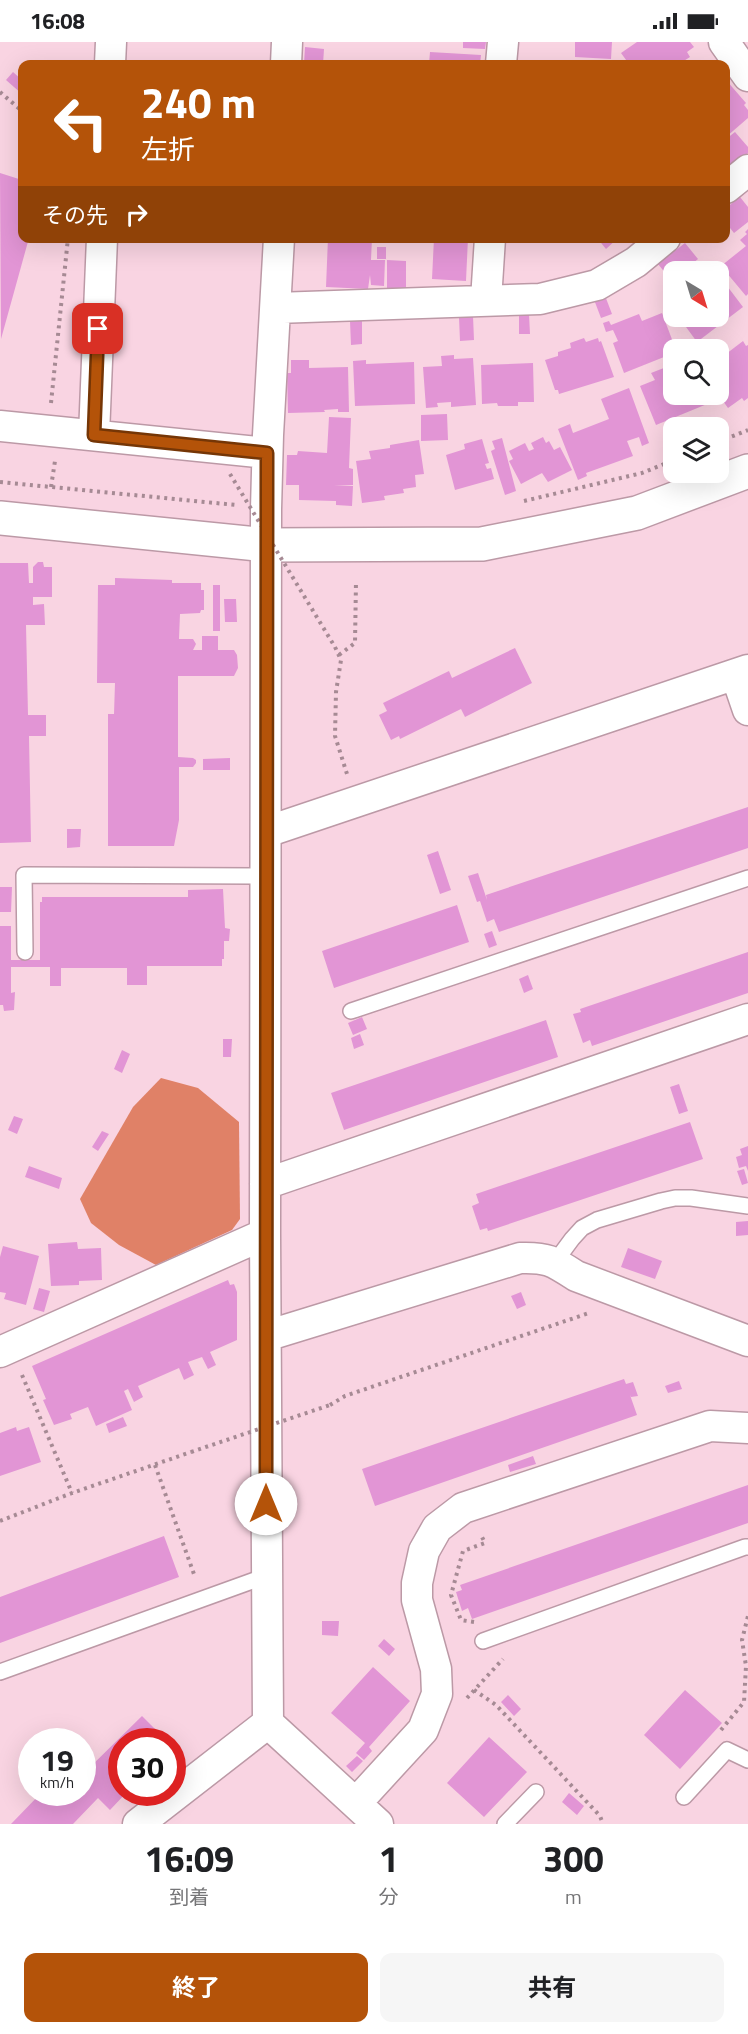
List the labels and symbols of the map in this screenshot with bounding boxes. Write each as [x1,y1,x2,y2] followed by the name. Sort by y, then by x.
[663,261,729,327] north arrow
[72,303,123,354] pin
[234,1472,298,1536] position arrow
[108,1728,186,1806] speed limit sign: 30

